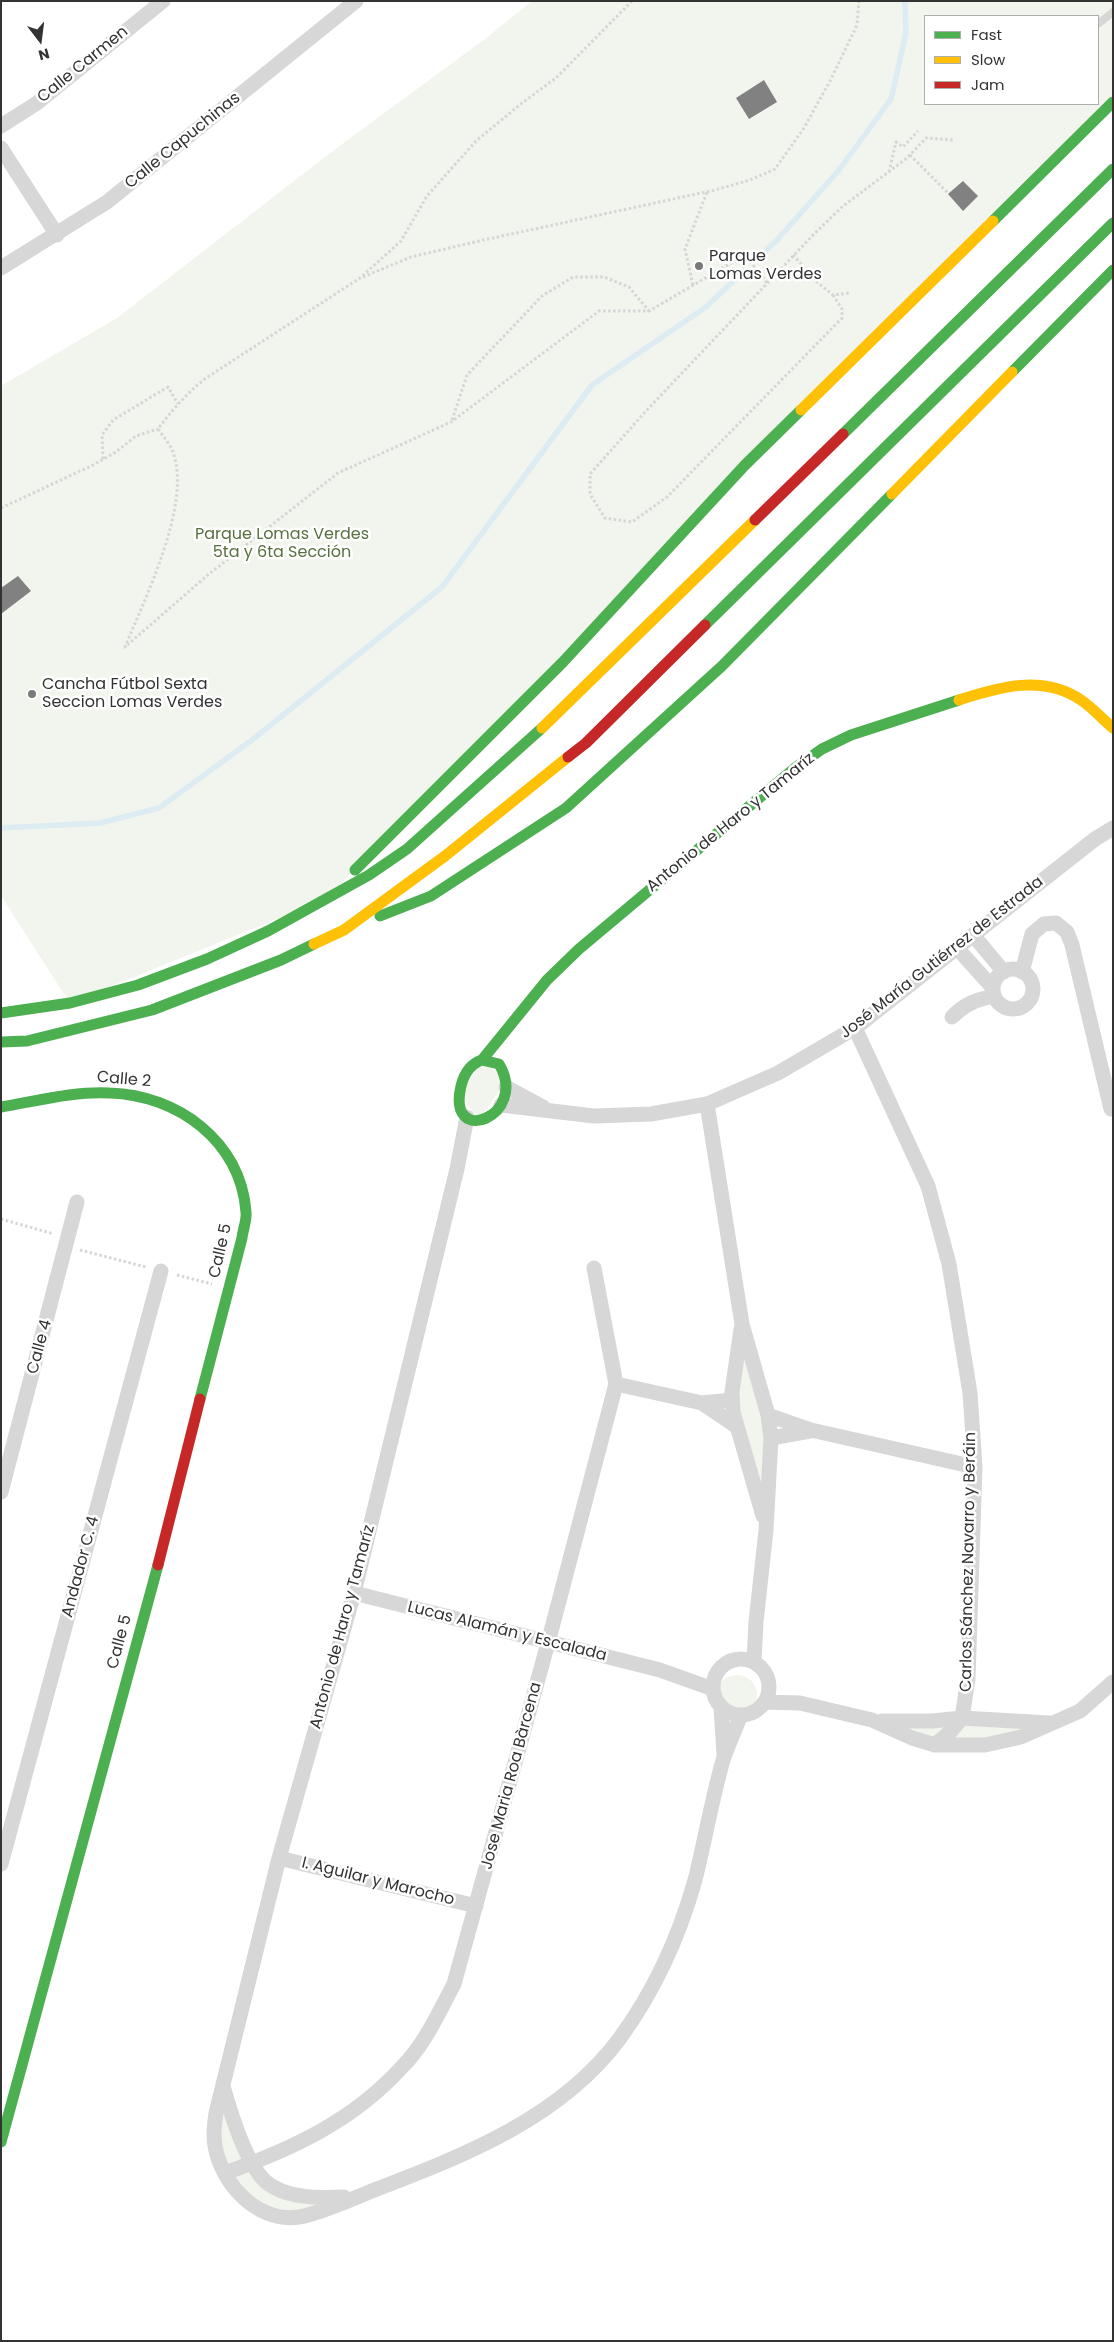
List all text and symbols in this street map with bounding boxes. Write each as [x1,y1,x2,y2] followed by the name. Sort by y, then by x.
[15,15,65,65] north arrow
[924,15,1099,105] legend
[34,23,132,107] street label: Calle Carmen
[971,24,1002,45] text: Fast
[36,43,52,66] text: N
[971,49,1005,70] text: Slow
[971,74,1005,95] text: Jam
[121,89,245,193] street label: Calle Capuchinas
[709,247,822,285] place label: Parque Lomas Verdes
[693,260,705,272] marker: Parque Lomas Verdes
[195,525,369,563] park label: Parque Lomas Verdes 5ta y 6ta Sección
[42,675,222,713] place label: Cancha Fútbol Sexta Seccion Lomas Verdes
[26,688,38,700] marker: Cancha Fútbol Sexta Seccion Lomas Verdes
[643,749,819,897] street label: Antonio de Haro y Tamaríz
[837,873,1047,1043] street label: José María Gutiérrez de Estrada
[96,1068,152,1092] street label: Calle 2
[205,1222,237,1280] street label: Calle 5
[24,1318,56,1376] street label: Calle 4
[957,1432,981,1692] street label: Carlos Sánchez Navarro y Beráin
[58,1514,104,1620] street label: Andador C. 4
[307,1523,379,1731] street label: Antonio de Haro y Tamaríz
[406,1598,608,1666] street label: Lucas Alamán y Escalada
[104,1613,136,1671] street label: Calle 5
[478,1680,546,1872] street label: Jose Maria Roa Bàrcena
[300,1854,456,1910] street label: I. Aguilar y Marocho

